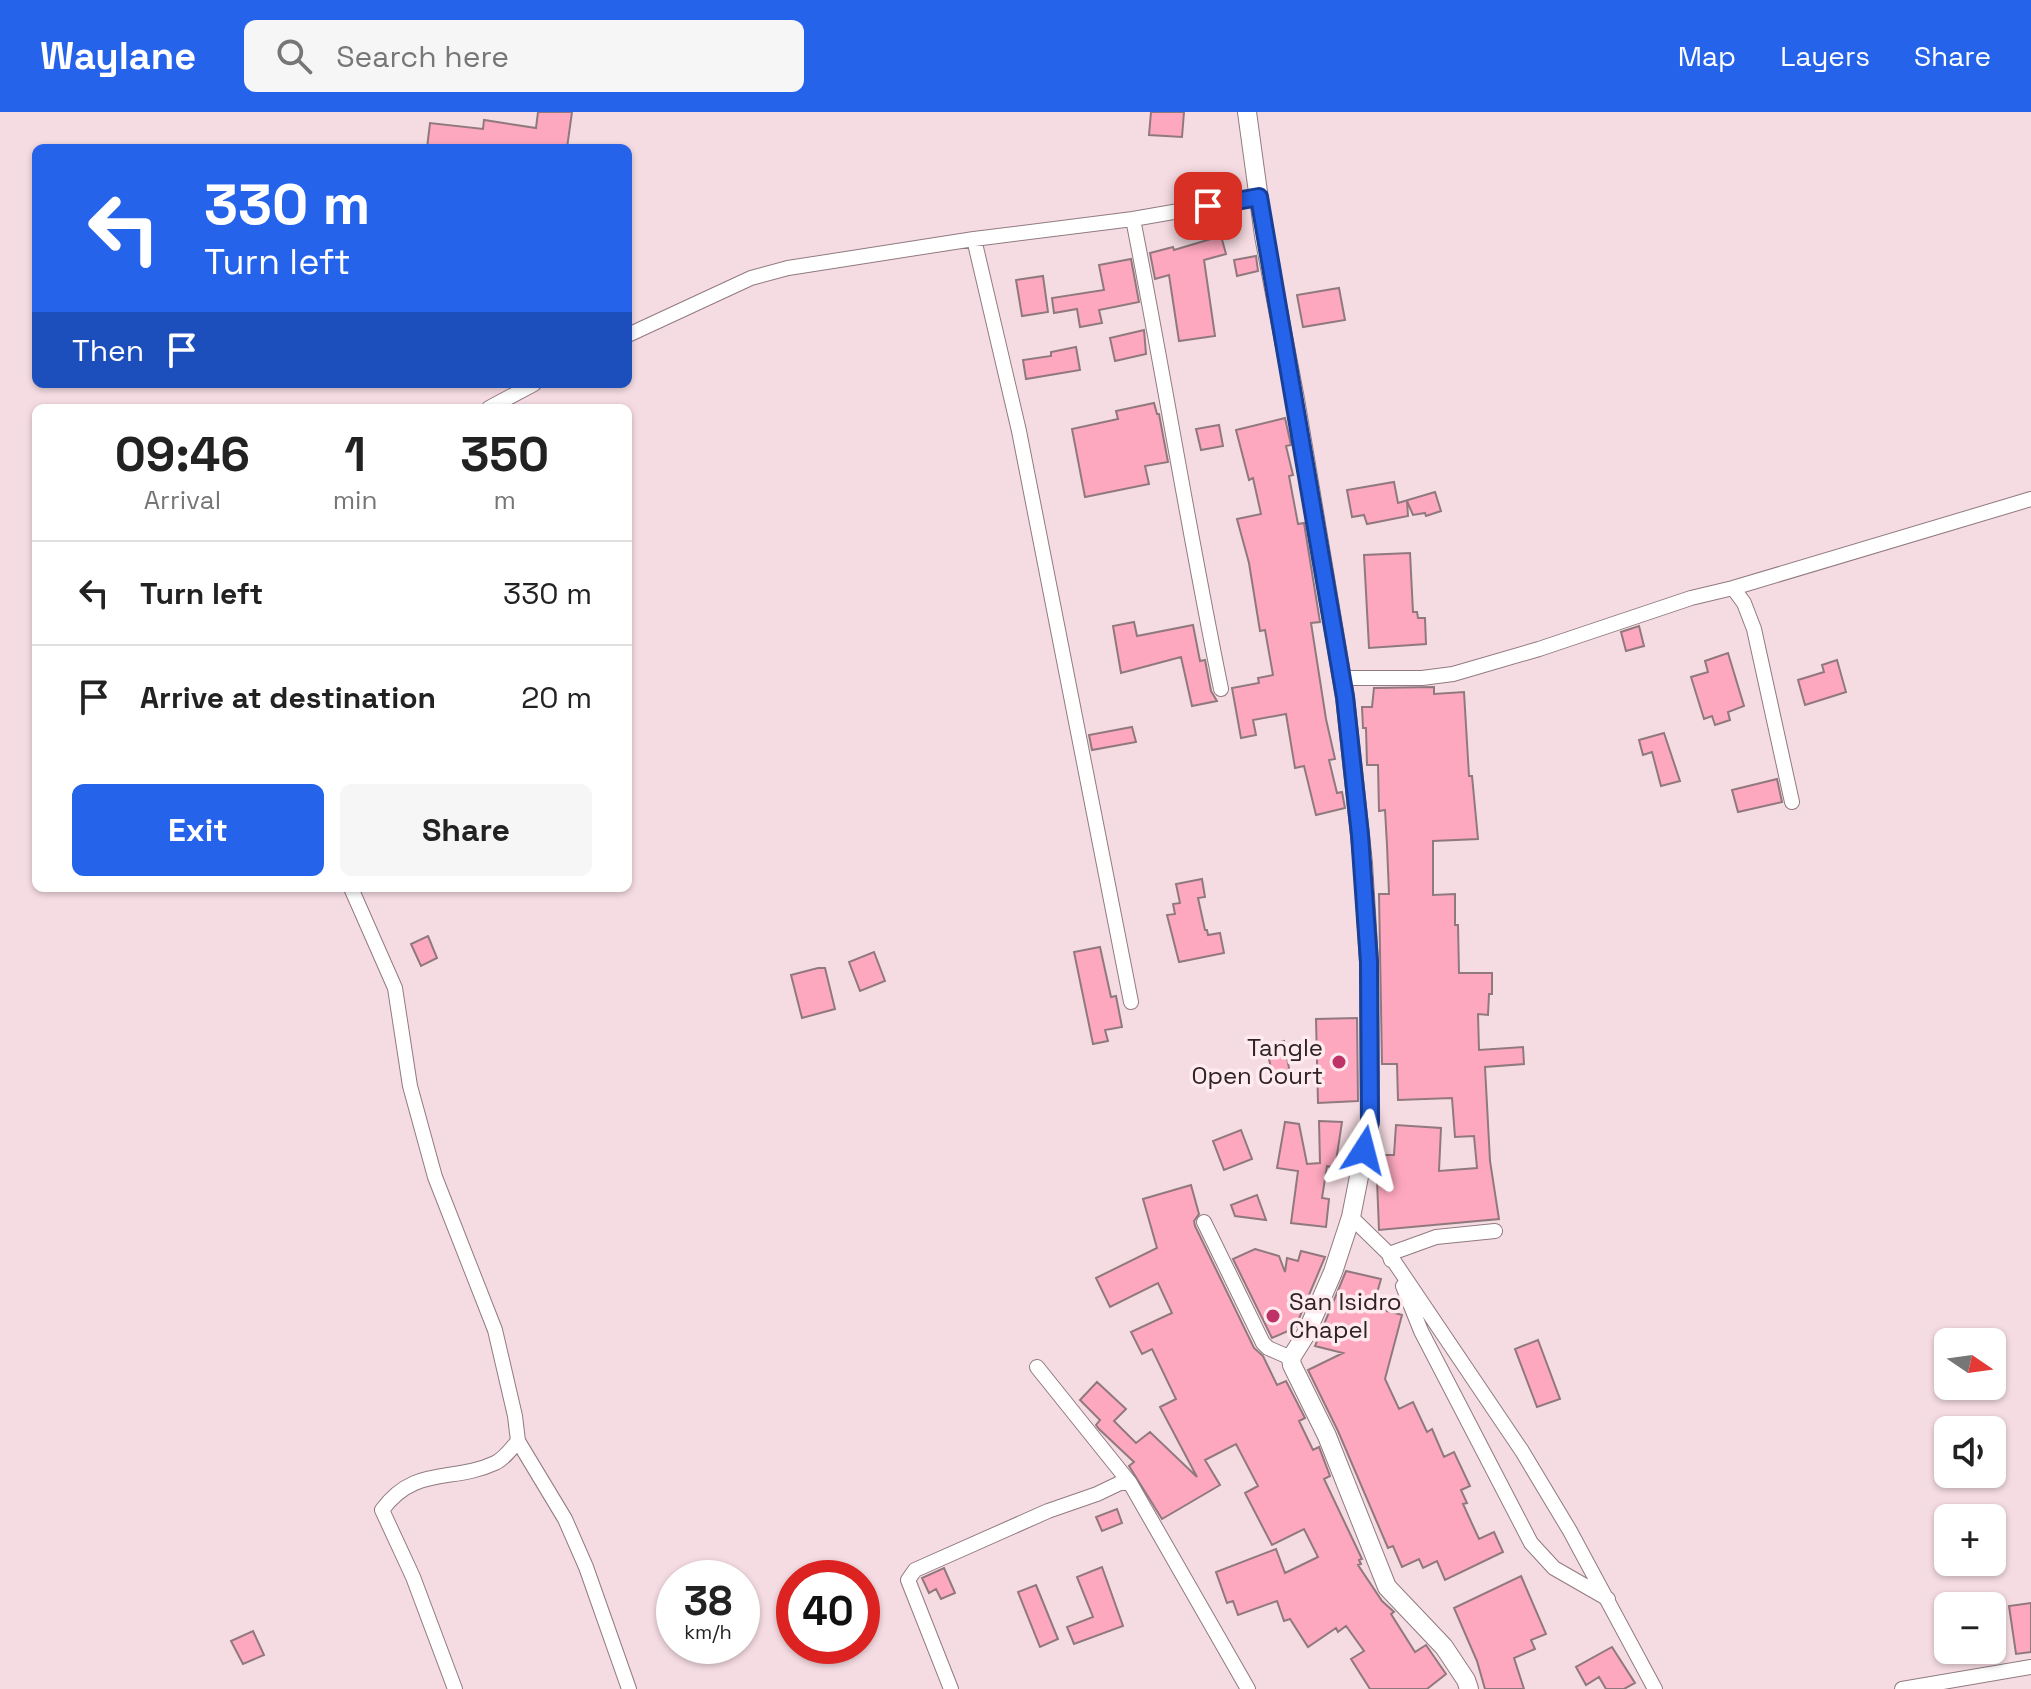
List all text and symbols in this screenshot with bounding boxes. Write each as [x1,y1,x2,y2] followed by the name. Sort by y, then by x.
[244,20,804,92] search box
[40,32,196,80] text: Waylane
[272,34,316,78] icon: search
[336,37,509,76] text: Search here
[1678,38,1736,74] text: Map
[1780,38,1870,74] text: Layers
[1914,38,1991,74] text: Share
[204,169,370,240] text: 330 m
[1174,172,1242,240] pin
[72,176,176,280] icon: left
[1186,184,1230,228] icon: arrive
[204,239,351,285] text: Turn left
[160,328,204,372] icon: arrive
[72,331,144,370] text: Then
[115,424,250,485] text: 09:46
[344,424,366,485] text: 1
[460,424,549,485] text: 350
[144,483,221,517] text: Arrival
[333,483,377,517] text: min
[494,483,516,517] text: m
[72,571,116,615] icon: left
[140,574,263,613] text: Turn left
[503,574,592,613] text: 330 m
[72,675,116,719] icon: arrive
[140,678,436,717] text: Arrive at destination
[521,678,592,717] text: 20 m
[72,784,324,876] button: Exit
[340,784,592,876] button: Share
[1191,1032,1323,1091] place label: Tangle Open Court
[1330,1053,1348,1071] marker: Tangle Open Court
[1322,1108,1406,1192] position arrow
[1289,1286,1402,1345] place label: San Isidro Chapel
[1264,1307,1282,1325] marker: San Isidro Chapel
[1934,1328,2006,1400] north arrow
[1934,1328,2006,1664] map controls
[1934,1416,2006,1488] button: sound
[1934,1504,2006,1576] button: +
[776,1560,880,1664] speed limit sign: 40
[684,1576,732,1627] text: 38
[1934,1592,2006,1664] button: −
[684,1619,732,1645] text: km/h

